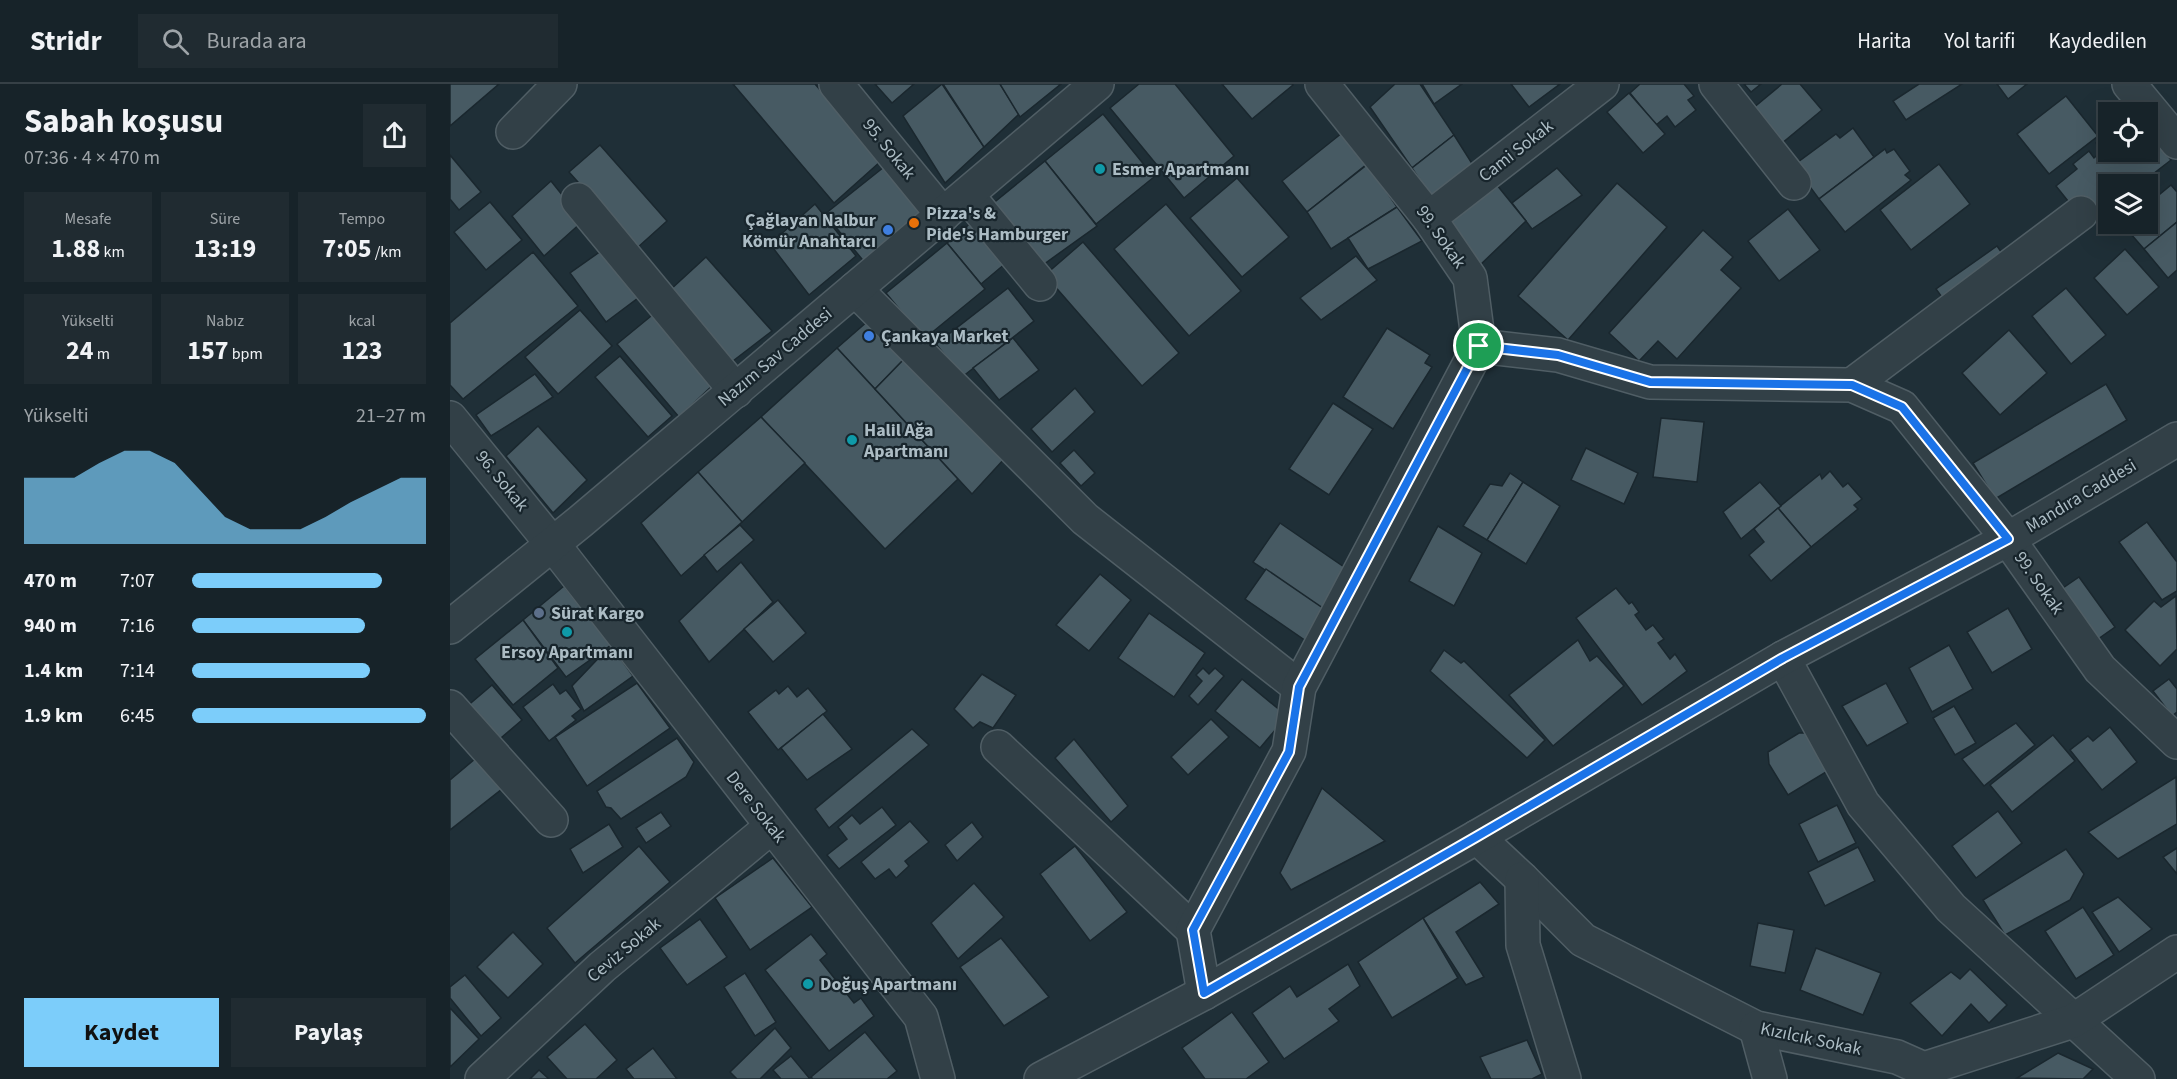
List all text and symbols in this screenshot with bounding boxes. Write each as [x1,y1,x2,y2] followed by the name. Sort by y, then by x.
[138,14,558,68] search box
[30,21,102,61] text: Stridr
[159,25,192,58] icon: search
[207,25,307,57] text: Burada ara
[1857,26,1911,56] text: Harita
[1944,26,2015,56] text: Yol tarifi
[2048,26,2147,56] text: Kaydedilen
[24,98,223,145] text: Sabah koşusu
[2098,102,2158,234] map controls
[2098,102,2158,162] button: locate
[363,104,426,167] button: share
[857,113,921,185] street label: 95. Sokak
[1473,114,1559,188] street label: Cami Sokak
[24,144,160,172] text: 07:36 · 4 × 470 m
[1112,157,1250,182] place label: Esmer Apartmanı
[1093,162,1107,176] marker: Esmer Apartmanı
[2098,174,2158,234] button: layers
[1410,200,1472,274] street label: 99. Sokak
[926,201,1069,247] place label: Pizza's & Pide's Hamburger
[65,208,111,230] text: Mesafe
[210,208,240,230] text: Süre
[339,208,385,230] text: Tempo
[742,208,877,254] place label: Çağlayan Nalbur Kömür Anahtarcı
[907,216,921,230] marker: Pizza's & Pide's Hamburger
[881,223,895,237] marker: Çağlayan Nalbur Kömür Anahtarcı
[51,230,100,267] text: 1.88
[194,230,256,267] text: 13:19
[323,230,372,267] text: 7:05
[100,241,125,263] text: km
[372,241,401,263] text: /km
[712,302,838,412] street label: Nazım Sav Caddesi
[62,310,114,332] text: Yükselti
[206,310,244,332] text: Nabız
[349,310,375,332] text: kcal
[1453,320,1504,371] pin
[881,324,1008,349] place label: Çankaya Market
[862,329,876,343] marker: Çankaya Market
[1462,329,1495,362] icon: arrive
[66,332,94,369] text: 24
[187,332,228,369] text: 157
[341,332,383,369] text: 123
[94,343,110,365] text: m
[228,343,263,365] text: bpm
[24,402,89,430] text: Yükselti
[356,402,426,430] text: 21–27 m
[863,418,948,464] place label: Halil Ağa Apartmanı
[845,433,859,447] marker: Halil Ağa Apartmanı
[470,445,534,517] street label: 96. Sokak
[2021,453,2141,539] street label: Mandıra Caddesi
[2008,546,2070,620] street label: 99. Sokak
[24,567,77,595] text: 470 m
[120,567,155,595] text: 7:07
[551,601,644,626] place label: Sürat Kargo
[532,606,546,620] marker: Sürat Kargo
[24,612,77,640] text: 940 m
[120,612,155,640] text: 7:16
[560,625,574,639] marker: Ersoy Apartmanı
[501,640,633,665] place label: Ersoy Apartmanı
[24,657,83,685] text: 1.4 km
[120,657,155,685] text: 7:14
[24,702,83,730] text: 1.9 km
[120,702,155,730] text: 6:45
[720,766,792,848] street label: Dere Sokak
[582,912,666,988] street label: Ceviz Sokak
[820,972,957,997] place label: Doğuş Apartmanı
[801,977,815,991] marker: Doğuş Apartmanı
[24,998,219,1067] button: Kaydet
[231,998,426,1067] button: Paylaş
[1758,1016,1864,1062] street label: Kızılcık Sokak

